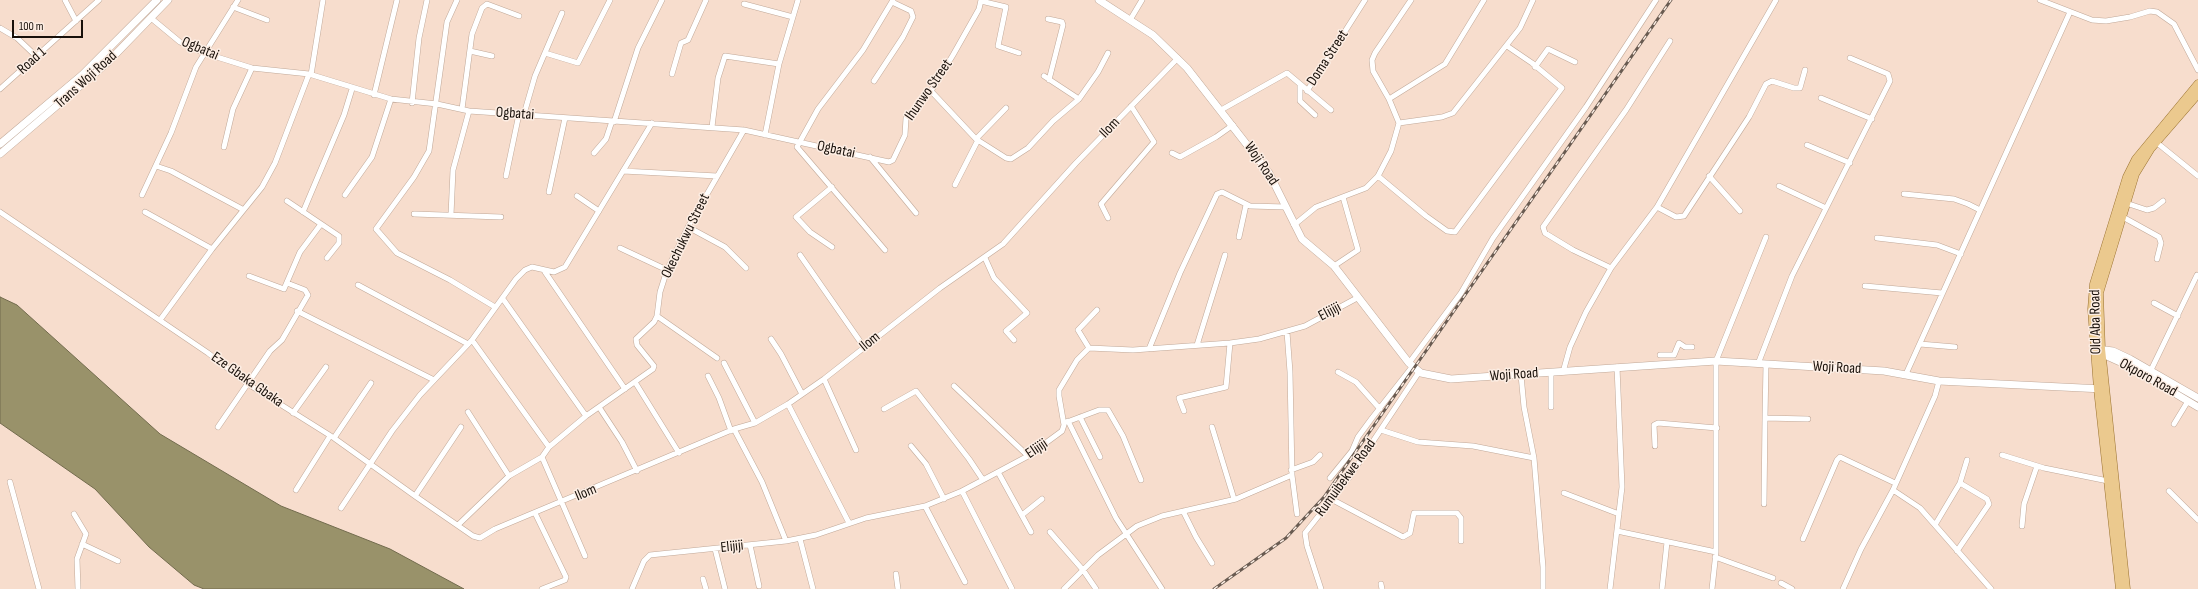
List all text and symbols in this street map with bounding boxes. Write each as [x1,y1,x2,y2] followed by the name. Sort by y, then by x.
[14,12,85,38] scale bar
[19,19,44,34] text: 100 m
[1303,27,1353,89] street label: Doma Street
[179,33,221,65] street label: Ogbatai
[14,43,50,79] street label: Road 1
[51,47,121,113] street label: Trans Woji Road
[901,56,957,124] street label: Ihunwo Street
[495,104,535,124] street label: Ogbatai
[1096,114,1124,142] street label: Ilom
[815,137,857,163] street label: Ogbatai
[1240,139,1282,189] street label: Woji Road
[658,191,714,281] street label: Okechukwu Street
[2086,289,2106,355] street label: Old Aba Road
[1316,299,1344,325] street label: Elijiji
[856,328,884,356] street label: Ilom
[207,348,287,412] street label: Eze Gbaka Gbaka
[2116,355,2180,401] street label: Okporo Road
[1812,358,1862,378] street label: Woji Road
[1489,364,1539,386] street label: Woji Road
[1022,435,1052,463] street label: Elijiji
[1312,436,1380,520] street label: Rumuibekwe Road
[573,480,599,506] street label: Ilom
[720,537,744,557] street label: Elijiji

